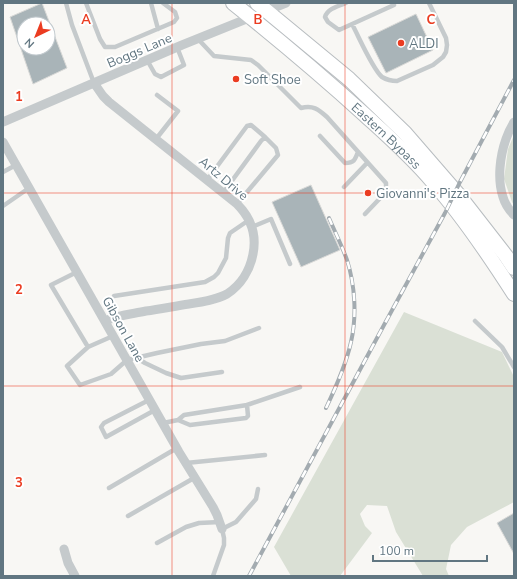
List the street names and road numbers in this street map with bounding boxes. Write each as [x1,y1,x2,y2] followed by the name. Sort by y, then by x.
[104,29,175,73] street label: Boggs Lane
[347,99,425,173] street label: Eastern Bypass
[195,153,252,205] street label: Artz Drive
[98,293,149,366] street label: Gibson Lane

